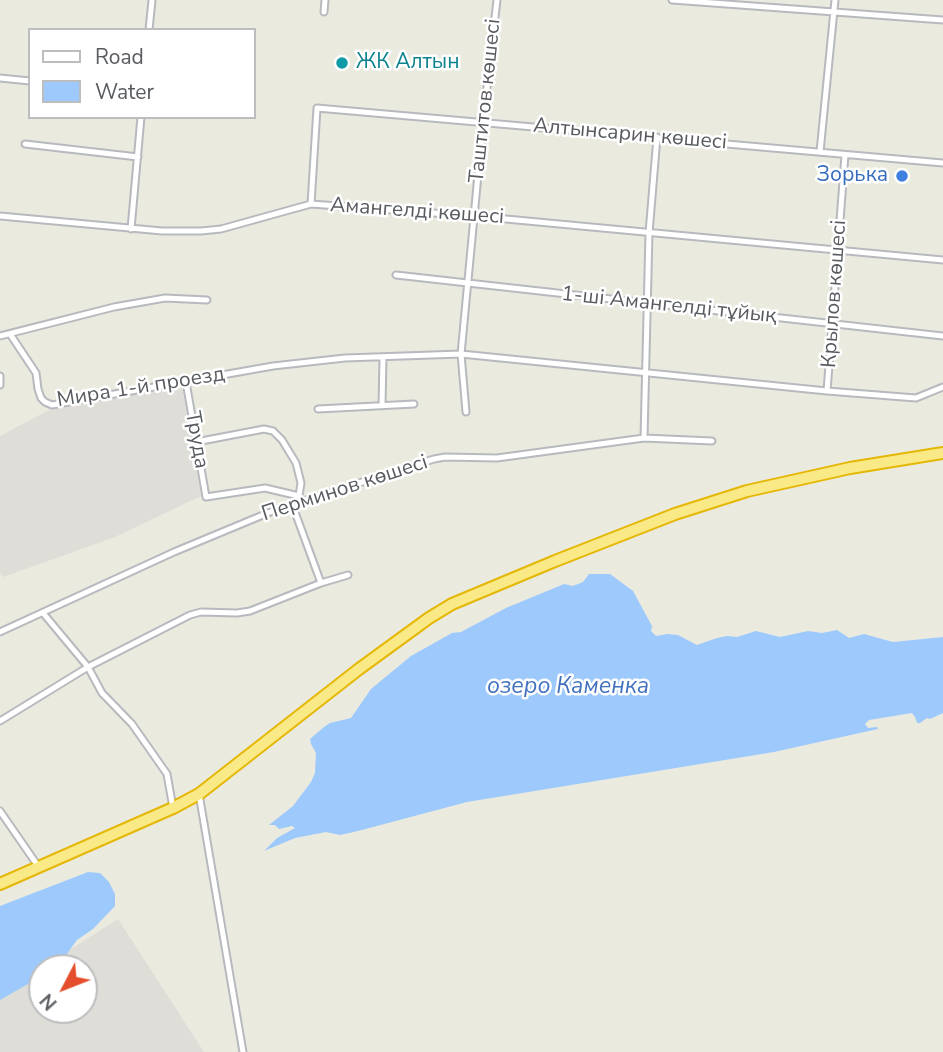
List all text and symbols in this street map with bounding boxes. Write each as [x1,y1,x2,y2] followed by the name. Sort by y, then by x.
[465,18,507,184] street label: Таштитов көшесі
[28,28,256,119] legend
[95,43,144,71] text: Road
[356,50,460,76] place label: ЖК Алтын
[334,55,350,71] marker: ЖК Алтын
[95,78,154,106] text: Water
[532,114,728,156] street label: Алтынсарин көшесі
[817,163,888,189] place label: Зорька
[894,168,910,184] marker: Зорька
[329,193,505,231] street label: Амангелді көшесі
[817,219,853,369] street label: Крылов көшесі
[560,282,778,330] street label: 1-ші Амангелді тұйық
[55,362,227,414] street label: Мира 1-й проезд
[179,409,213,471] street label: Труда
[259,450,431,528] street label: Перминов көшесі
[487,673,649,701] water label: озеро Каменка
[28,954,98,1024] north arrow
[34,988,63,1016] text: N

